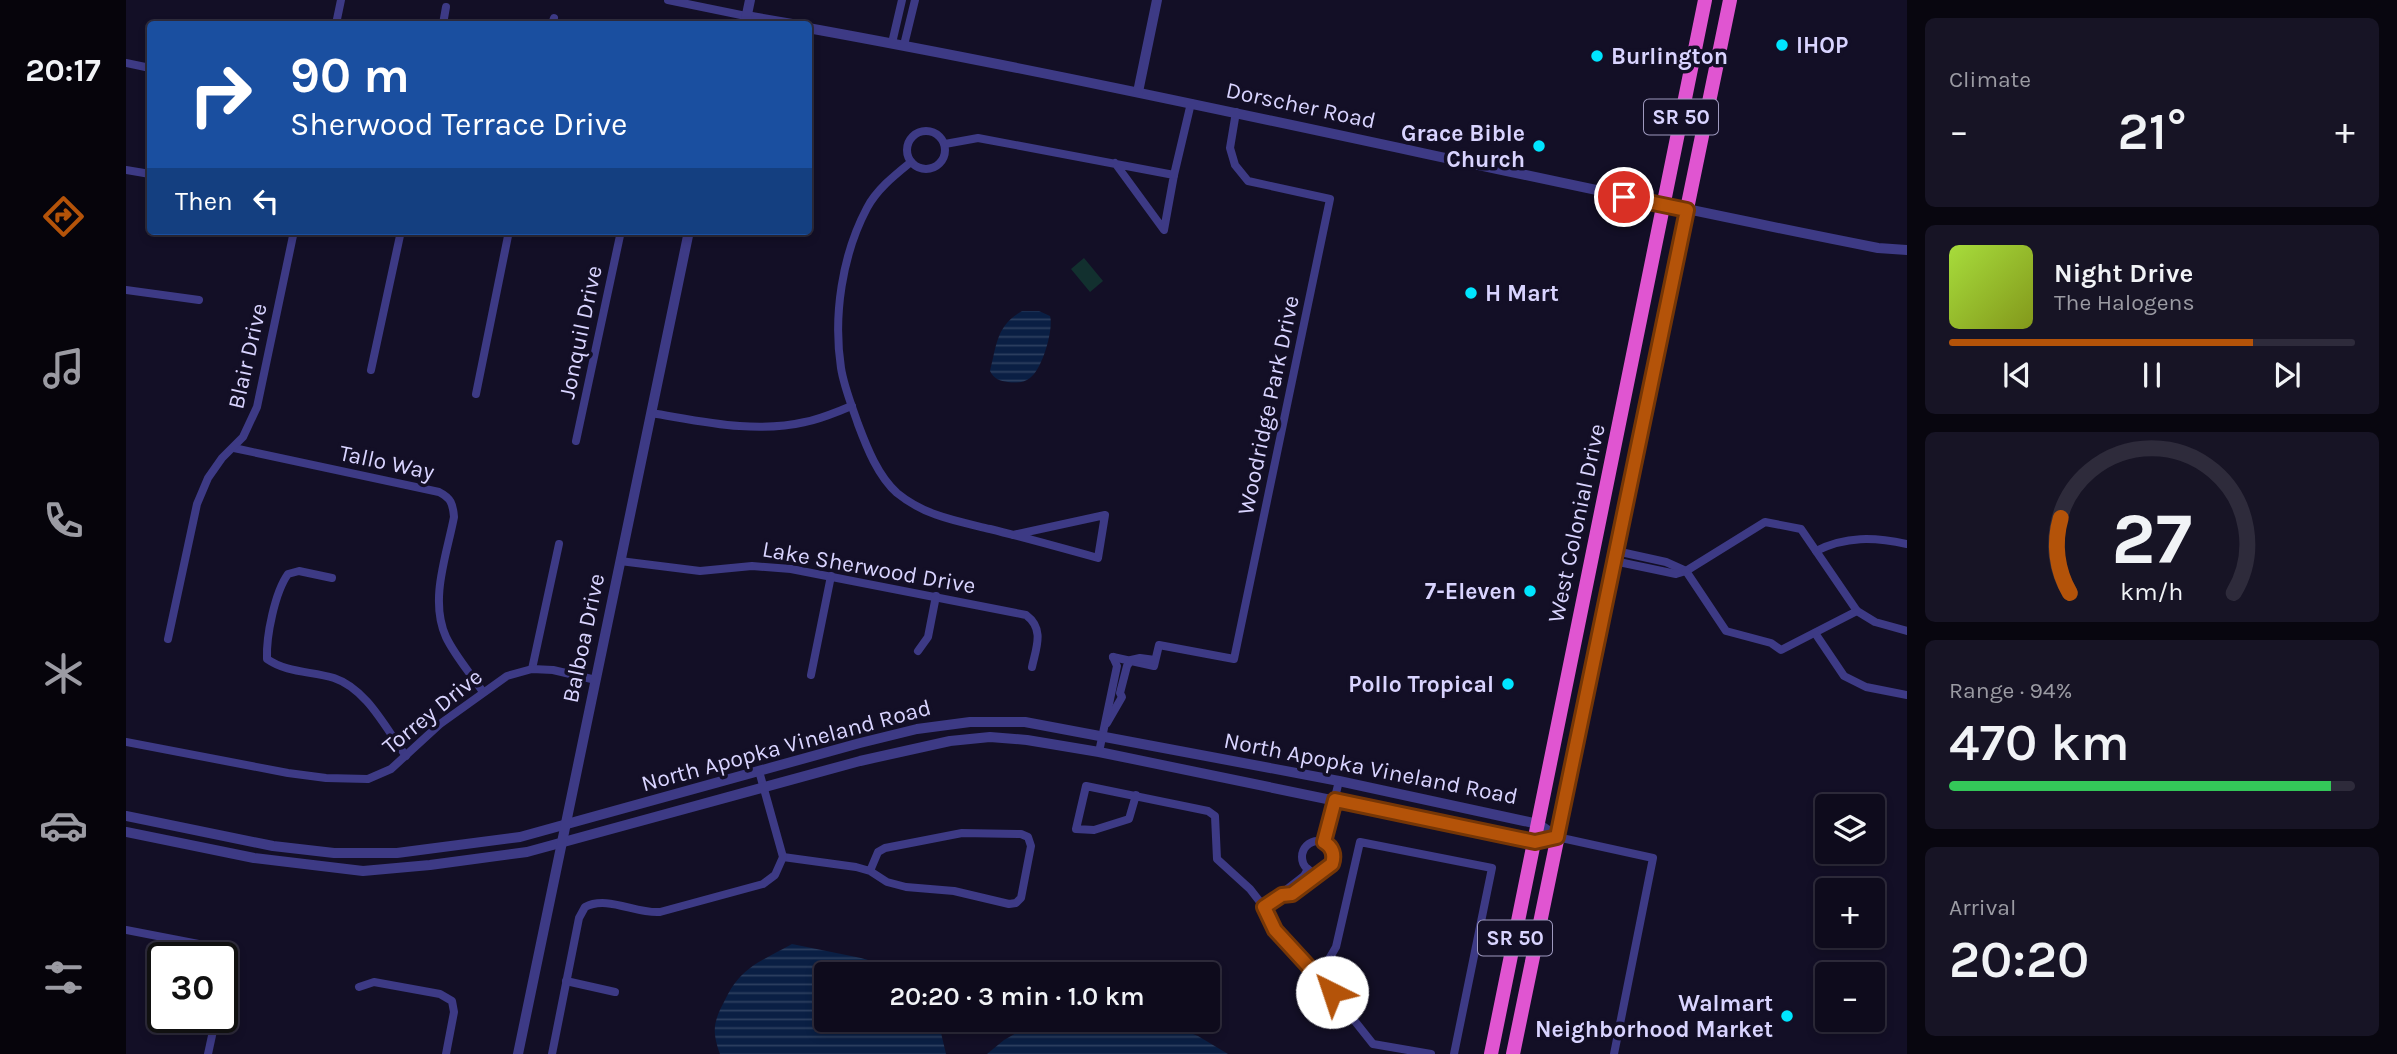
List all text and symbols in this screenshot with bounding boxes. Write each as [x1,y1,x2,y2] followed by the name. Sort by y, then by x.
[1796,32,1848,59] place label: IHOP
[1774,37,1790,53] marker: IHOP
[1611,43,1728,70] place label: Burlington
[290,47,410,104] text: 90 m
[1589,48,1605,64] marker: Burlington
[175,49,266,140] icon: right
[25,52,101,89] text: 20:17
[1949,66,2031,93] text: Climate
[1224,76,1378,135] street label: Dorscher Road
[1644,100,1718,134] road number: SR 50
[2118,101,2186,162] text: 21°
[290,106,627,143] text: Sherwood Terrace Drive
[1949,109,1969,154] text: −
[2335,109,2355,154] text: +
[1401,120,1525,173] place label: Grace Bible Church
[1531,138,1547,154] marker: Grace Bible Church
[1594,167,1654,227] pin
[1605,178,1643,216] icon: arrive
[247,182,285,220] icon: left
[175,186,233,217] text: Then
[39,192,88,241] icon: directions
[2054,258,2193,289] text: Night Drive
[553,263,608,401] street label: Jonquil Drive
[1485,280,1559,307] place label: H Mart
[1463,285,1479,301] marker: H Mart
[2054,289,2194,316] text: The Halogens
[1232,293,1305,517] street label: Woodridge Park Drive
[222,301,273,412] street label: Blair Drive
[39,344,88,393] icon: music
[1998,356,2036,394] icon: previous
[2133,356,2171,394] icon: pause
[2268,356,2306,394] icon: next
[1542,421,1611,625] street label: West Colonial Drive
[337,439,437,486] street label: Tallo Way
[39,496,88,545] icon: phone
[2112,496,2192,581] text: 27
[760,535,978,600] street label: Lake Sherwood Drive
[557,571,610,705] street label: Balboa Drive
[2120,577,2184,606] text: km/h
[1425,578,1516,605] place label: 7-Eleven
[1522,583,1538,599] marker: 7-Eleven
[39,649,88,698] icon: climate
[377,663,488,760] street label: Torrey Drive
[1348,671,1494,698] place label: Pollo Tropical
[1500,676,1516,692] marker: Pollo Tropical
[1949,677,2072,704] text: Range · 94%
[638,694,934,797] street label: North Apopka Vineland Road
[1949,712,2130,773] text: 470 km
[1222,727,1520,810] street label: North Apopka Vineland Road
[1815,794,1885,1032] map controls
[1815,794,1885,864] button: layers
[39,801,88,850] icon: car
[1815,878,1885,948] button: +
[1949,894,2016,921] text: Arrival
[1478,920,1552,956] road number: SR 50
[1949,929,2089,990] text: 20:20
[147,942,238,1033] speed limit sign: 30
[39,953,88,1002] icon: filters
[1295,955,1369,1029] position arrow
[1815,962,1885,1032] button: −
[890,981,1144,1012] text: 20:20 · 3 min · 1.0 km
[1535,990,1773,1043] place label: Walmart Neighborhood Market
[1779,1008,1795,1024] marker: Walmart Neighborhood Market

